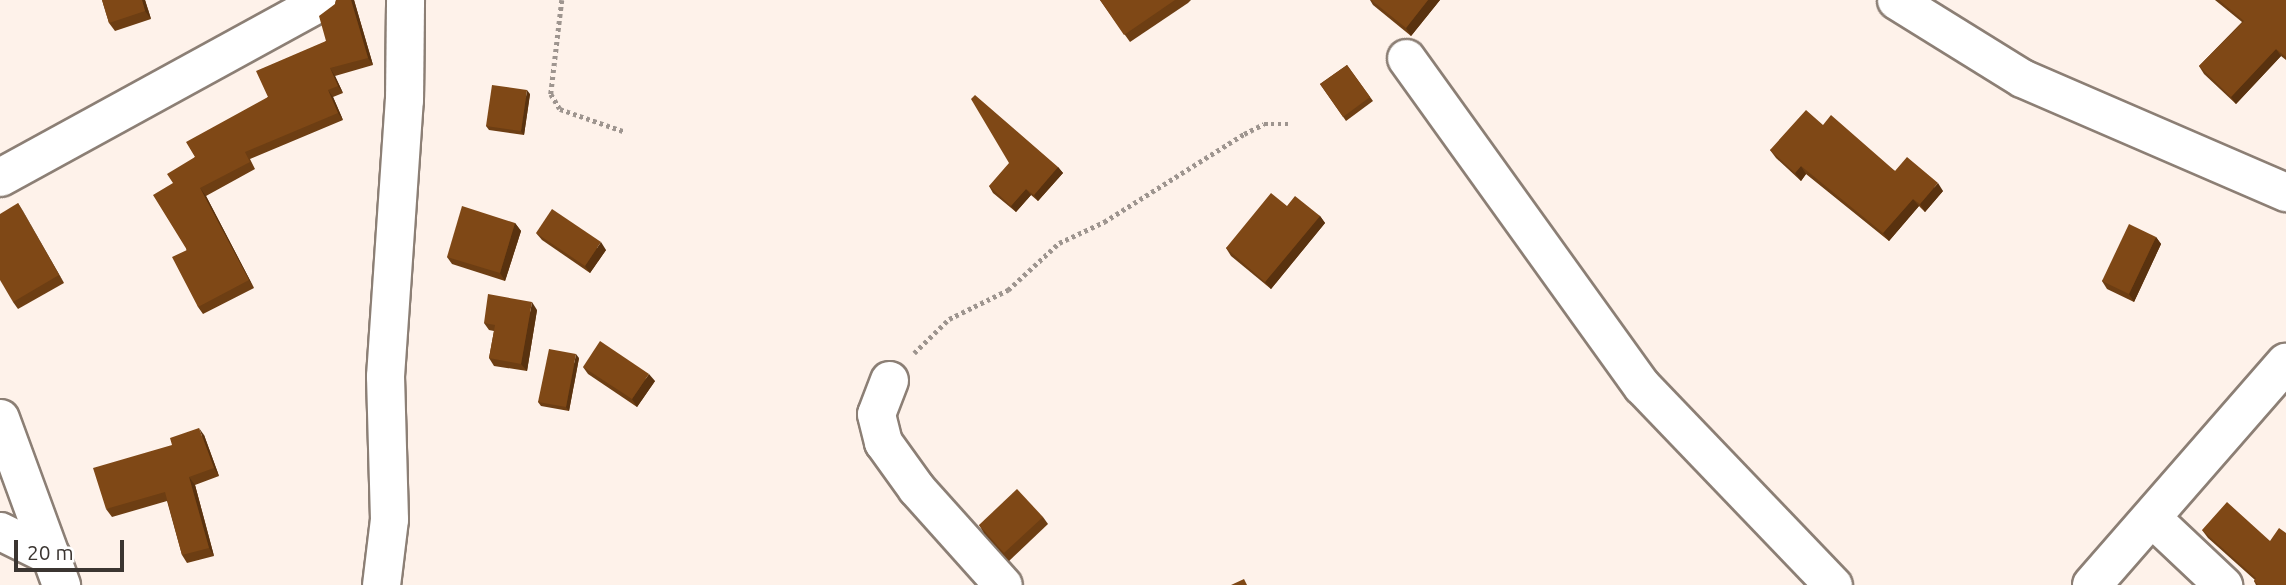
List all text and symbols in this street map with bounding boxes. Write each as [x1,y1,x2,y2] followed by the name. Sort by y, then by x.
[18,526,128,570] scale bar
[27,540,74,564] text: 20 m

